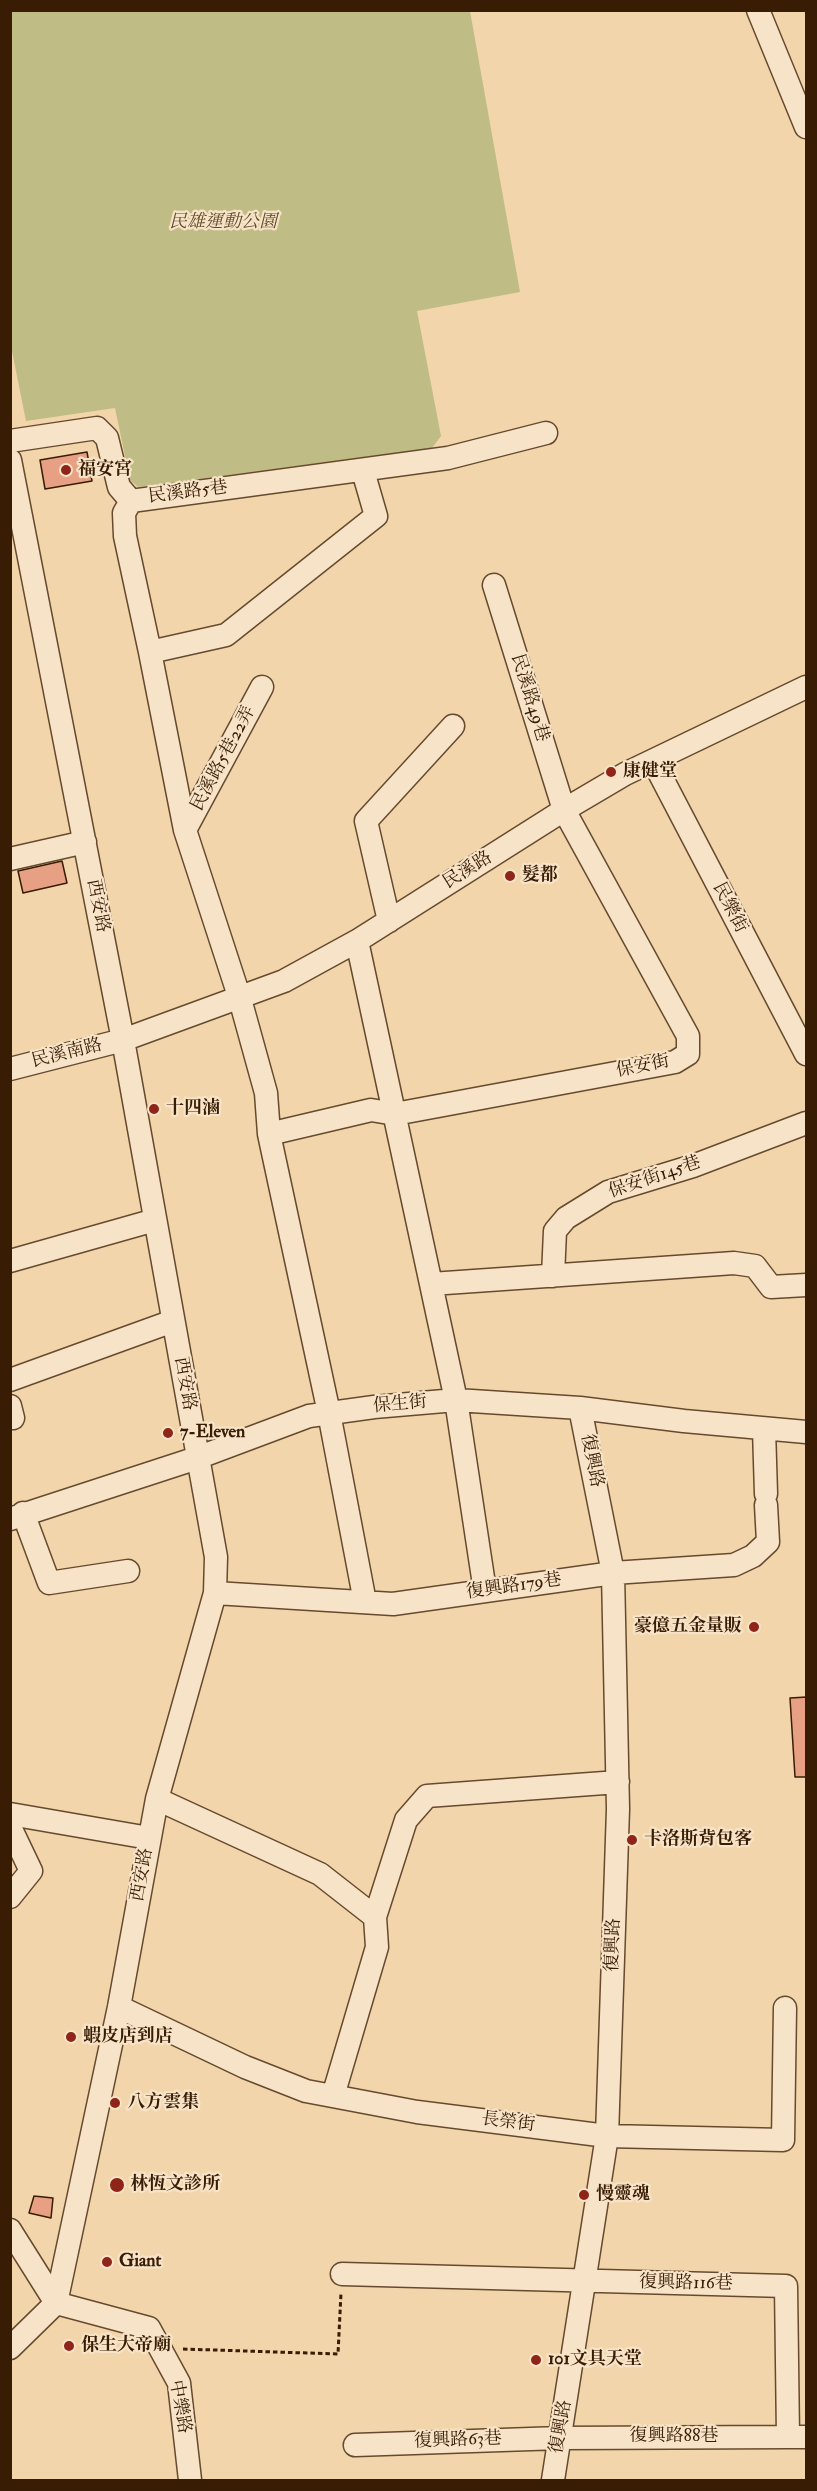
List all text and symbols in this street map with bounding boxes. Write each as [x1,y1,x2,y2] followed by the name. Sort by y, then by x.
[169,212,277,234] park label: 民雄運動公園
[78,459,132,481] place label: 福安宮
[59,463,73,477] marker: 福安宮
[147,477,229,509] street label: 民溪路5巷
[505,651,553,745] street label: 民溪路49巷
[187,703,261,815] street label: 民溪路5巷22弄
[623,761,677,783] place label: 康健堂
[604,765,618,779] marker: 康健堂
[439,848,497,894] street label: 民溪路
[522,865,558,887] place label: 髮都
[503,869,517,883] marker: 髮都
[81,877,113,935] street label: 西安路
[707,879,751,937] street label: 民樂街
[29,1035,105,1073] street label: 民溪南路
[614,1051,672,1083] street label: 保安街
[166,1098,220,1120] place label: 十四滷
[147,1102,161,1116] marker: 十四滷
[606,1152,704,1204] street label: 保安街145巷
[169,1356,199,1412] street label: 西安路
[372,1392,428,1418] street label: 保生街
[180,1422,245,1444] place label: 7-Eleven
[161,1426,175,1440] marker: 7-Eleven
[575,1432,607,1490] street label: 復興路
[465,1570,563,1604] street label: 復興路179巷
[634,1616,742,1638] place label: 豪億五金量販
[747,1620,761,1634] marker: 豪億五金量販
[644,1829,752,1851] place label: 卡洛斯背包客
[625,1833,639,1847] marker: 卡洛斯背包客
[128,1847,158,1903] street label: 西安路
[602,1918,626,1972] street label: 復興路
[83,2026,173,2048] place label: 蝦皮店到店
[64,2030,78,2044] marker: 蝦皮店到店
[127,2092,199,2114] place label: 八方雲集
[108,2096,122,2110] marker: 八方雲集
[480,2109,536,2137] street label: 長榮街
[130,2174,220,2196] place label: 林恆文診所
[108,2176,126,2194] marker: 林恆文診所
[596,2184,650,2206] place label: 慢靈魂
[577,2188,591,2202] marker: 慢靈魂
[119,2251,161,2273] place label: Giant
[100,2255,114,2269] marker: Giant
[639,2272,733,2296] street label: 復興路116巷
[81,2335,171,2357] place label: 保生大帝廟
[62,2339,76,2353] marker: 保生大帝廟
[548,2349,642,2371] place label: 101文具天堂
[529,2353,543,2367] marker: 101文具天堂
[164,2379,194,2435] street label: 中樂路
[547,2399,577,2455] street label: 復興路
[630,2426,718,2448] street label: 復興路88巷
[414,2429,502,2453] street label: 復興路63巷

